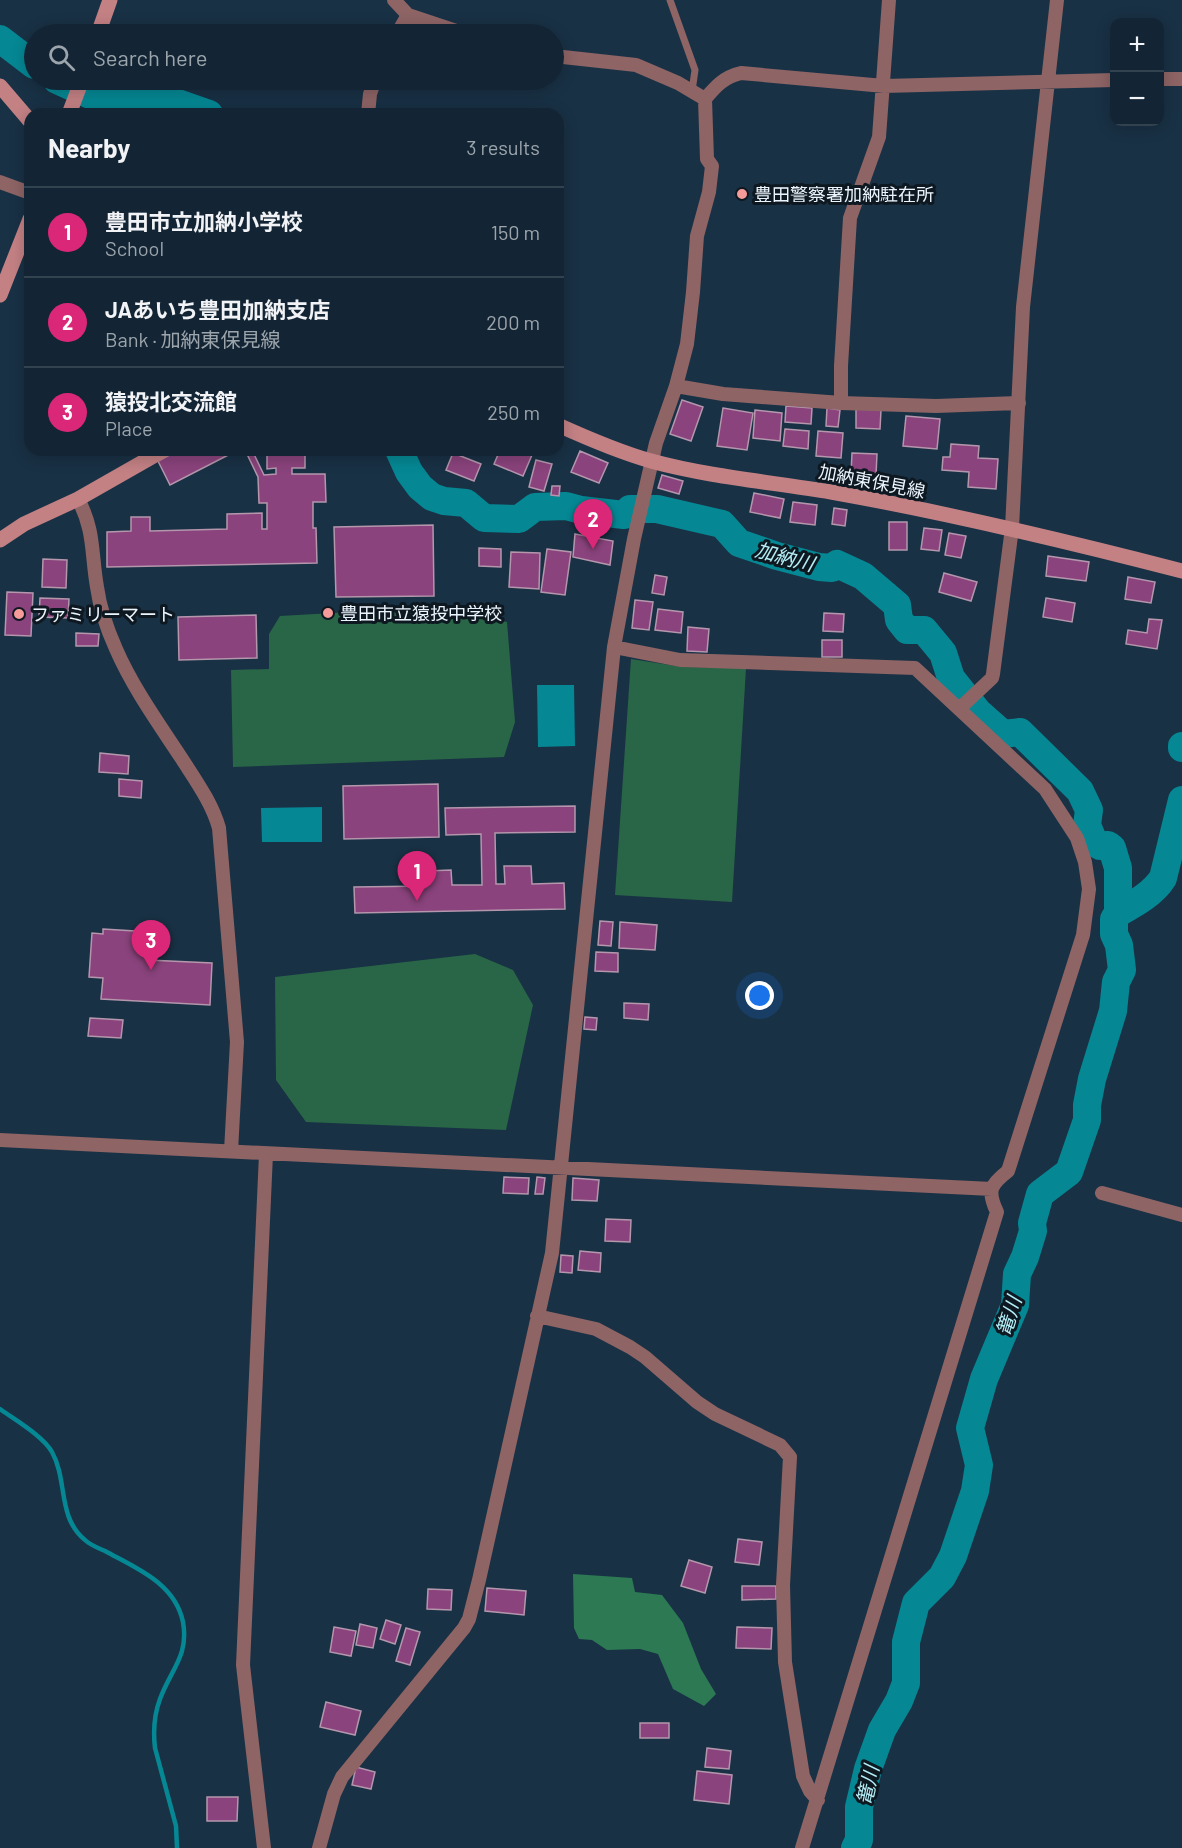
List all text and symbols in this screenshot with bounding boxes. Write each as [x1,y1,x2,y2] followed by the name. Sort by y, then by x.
[1110,18,1164,126] map controls
[1110,18,1164,72] button: +
[24,24,564,90] search box
[45,41,78,74] icon: search
[93,44,207,70] text: Search here
[1110,72,1164,126] button: −
[48,132,130,163] text: Nearby
[466,135,540,159] text: 3 results
[754,183,934,205] place label: 豊田警察署加納駐在所
[735,187,749,201] marker: 豊田警察署加納駐在所
[105,208,303,234] text: 豊田市立加納小学校
[64,220,71,244] text: 1
[491,220,540,244] text: 150 m
[105,236,164,260] text: School
[105,296,330,322] text: JAあいち豊田加納支店
[62,310,73,334] text: 2
[486,310,540,334] text: 200 m
[105,327,281,351] text: Bank · 加納東保見線
[105,388,237,414] text: 猿投北交流館
[62,400,73,424] text: 3
[487,400,540,424] text: 250 m
[105,416,153,440] text: Place
[817,460,927,502] street label: 加納東保見線
[574,500,612,549] pin: 2
[753,537,819,576] water label: 加納川
[340,602,502,624] place label: 豊田市立猿投中学校
[31,603,175,625] place label: ファミリーマート
[321,606,335,620] marker: 豊田市立猿投中学校
[12,607,26,621] marker: ファミリーマート
[398,852,436,901] pin: 1
[132,920,170,970] pin: 3
[745,981,774,1010] your location
[991,1291,1026,1339] water label: 篭川
[851,1761,883,1807] water label: 篭川

